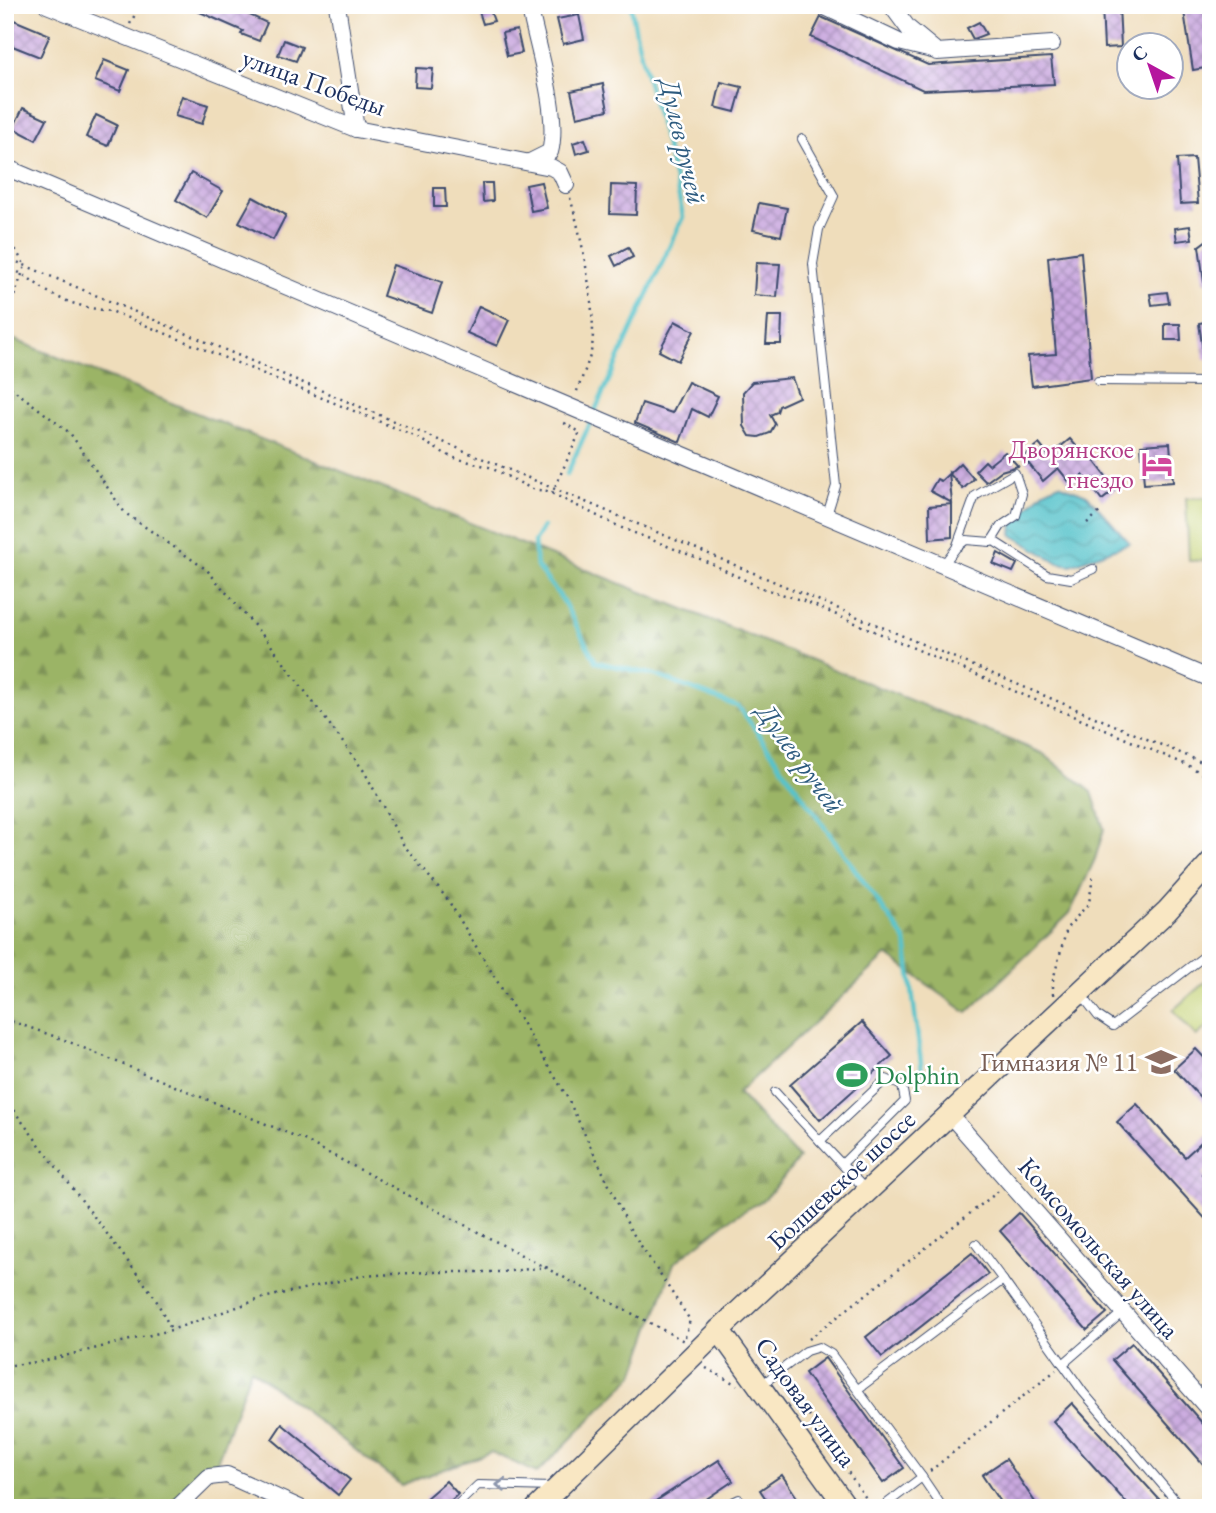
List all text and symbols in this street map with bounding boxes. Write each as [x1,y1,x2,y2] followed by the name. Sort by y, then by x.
[1114,32,1184,102] north arrow
[1126,39,1153,67] text: С
[237,40,391,124] street label: улица Победы
[652,72,716,208] water label: Дулев ручей
[1008,432,1134,496] place label: Дворянское гнездо
[1140,447,1174,481] hotel icon: Дворянское гнездо
[747,694,853,821] water label: Дулев ручей
[980,1045,1138,1079] place label: Гимназия № 11
[1144,1045,1178,1079] school or university icon: Гимназия № 11
[835,1058,869,1092] sports icon: Dolphin
[875,1058,960,1092] place label: Dolphin
[760,1103,922,1257] street label: Болшевское шоссе
[1011,1150,1188,1346] street label: Комсомольская улица
[747,1330,865,1474] street label: Садовая улица
[496,1478,507,1493] one-way arrow

